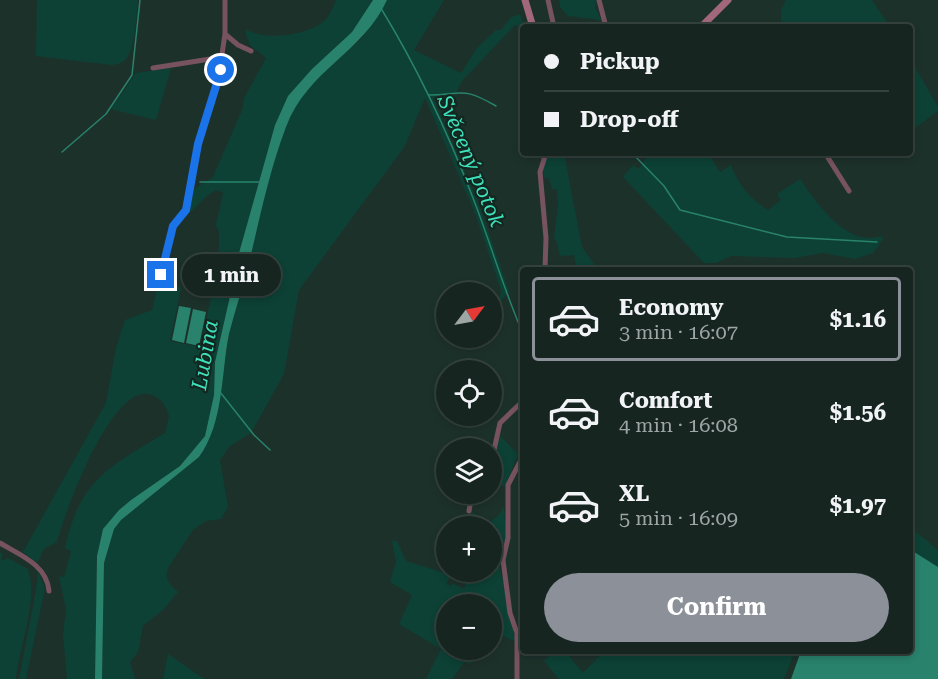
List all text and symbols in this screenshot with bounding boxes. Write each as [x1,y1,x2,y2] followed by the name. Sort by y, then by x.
[580,49,660,74] text: Pickup
[207,56,234,83] route start
[432,91,510,231] water label: Svěcený potok
[580,107,678,132] text: Drop-off
[182,254,281,296] callout: 1 min
[147,261,174,288] route end
[204,263,259,287] text: 1 min
[436,282,502,348] north arrow
[436,282,502,660] map controls
[547,292,601,346] icon: car
[619,295,723,320] text: Economy
[830,307,886,332] text: $1.16
[187,318,223,393] water label: Lubina
[619,320,738,344] text: 3 min · 16:07
[436,360,502,426] button: locate
[547,385,601,439] icon: car
[619,388,712,413] text: Comfort
[830,400,886,425] text: $1.56
[619,413,738,437] text: 4 min · 16:08
[436,438,502,504] button: layers
[547,478,601,532] icon: car
[619,481,649,506] text: XL
[830,493,886,518] text: $1.97
[619,506,738,530] text: 5 min · 16:09
[436,516,502,582] button: +
[544,573,889,642] button: Confirm
[436,594,502,660] button: −

